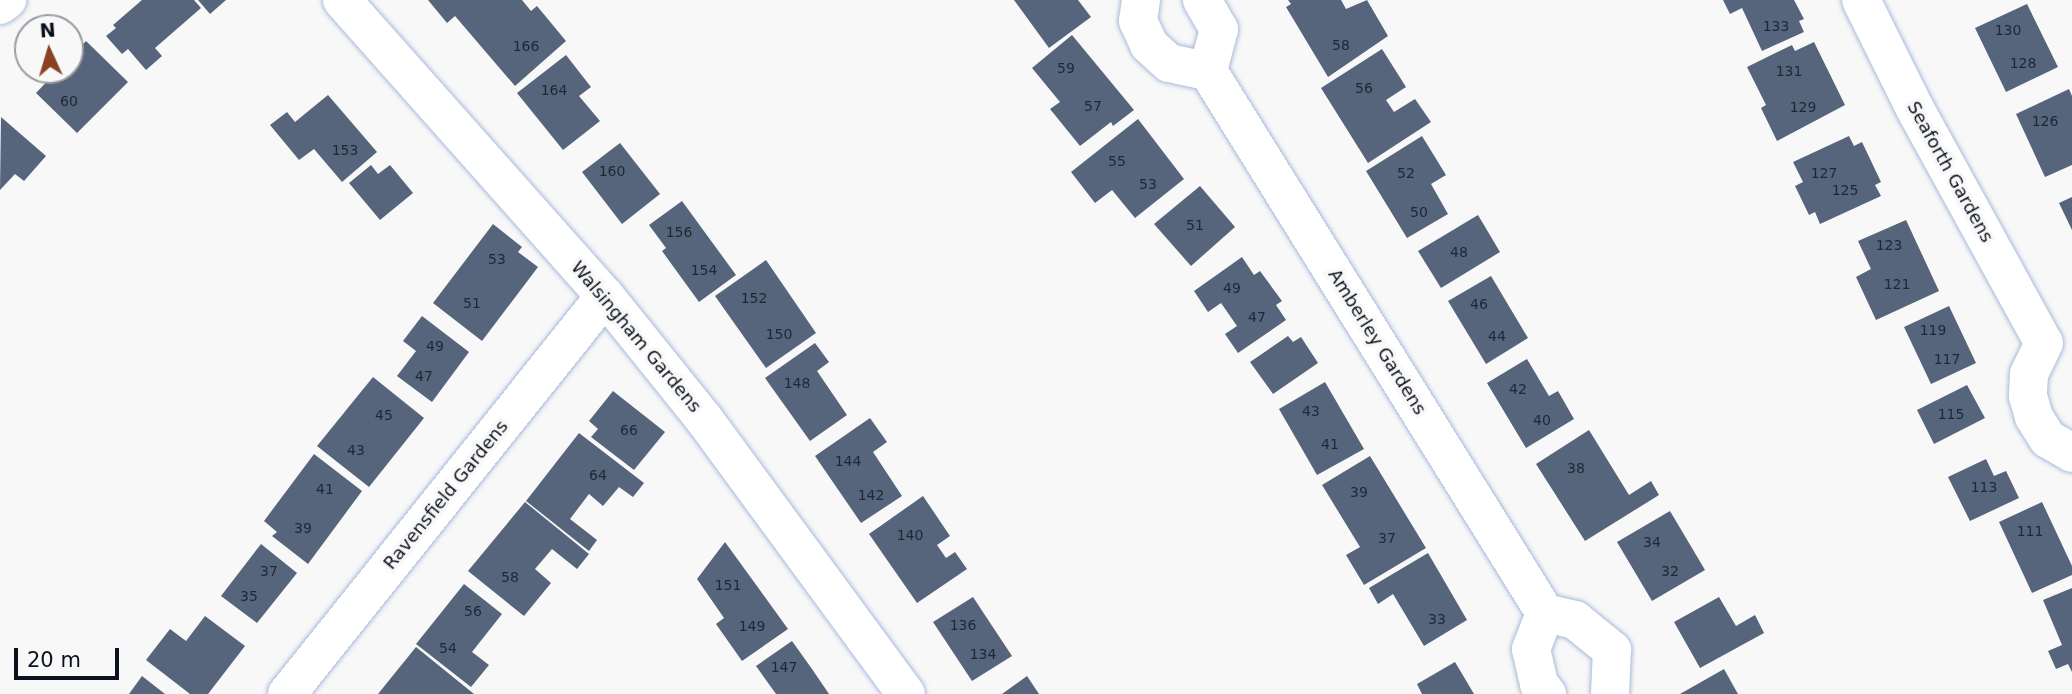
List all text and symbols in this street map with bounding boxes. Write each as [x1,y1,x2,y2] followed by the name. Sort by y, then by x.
[14,14,84,84] north arrow
[1763,18,1789,34] house number: 133
[39,19,56,42] text: N
[1995,22,2021,38] house number: 130
[1332,37,1350,53] house number: 58
[513,38,539,54] house number: 166
[2010,55,2036,71] house number: 128
[1057,60,1075,76] house number: 59
[1776,63,1802,79] house number: 131
[1355,80,1373,96] house number: 56
[541,82,567,98] house number: 164
[60,93,78,109] house number: 60
[1084,98,1102,114] house number: 57
[1902,98,1998,246] street label: Seaforth Gardens
[1790,99,1816,115] house number: 129
[2032,113,2058,129] house number: 126
[332,142,358,158] house number: 153
[1108,153,1126,169] house number: 55
[599,163,625,179] house number: 160
[1397,165,1415,181] house number: 52
[1811,165,1837,181] house number: 127
[1139,176,1157,192] house number: 53
[1832,182,1858,198] house number: 125
[1410,204,1428,220] house number: 50
[1186,217,1204,233] house number: 51
[666,224,692,240] house number: 156
[1876,237,1902,253] house number: 123
[1450,244,1468,260] house number: 48
[488,251,506,267] house number: 53
[566,257,706,417] street label: Walsingham Gardens
[691,262,717,278] house number: 154
[1323,265,1431,419] street label: Amberley Gardens
[1884,276,1910,292] house number: 121
[1223,280,1241,296] house number: 49
[741,290,767,306] house number: 152
[463,295,481,311] house number: 51
[1470,296,1488,312] house number: 46
[1248,309,1266,325] house number: 47
[1920,322,1946,338] house number: 119
[766,326,792,342] house number: 150
[1488,328,1506,344] house number: 44
[426,338,444,354] house number: 49
[1934,351,1960,367] house number: 117
[415,368,433,384] house number: 47
[784,375,810,391] house number: 148
[1509,381,1527,397] house number: 42
[1302,403,1320,419] house number: 43
[1938,406,1964,422] house number: 115
[375,407,393,423] house number: 45
[1533,412,1551,428] house number: 40
[379,416,513,574] street label: Ravensfield Gardens
[620,422,638,438] house number: 66
[1321,436,1339,452] house number: 41
[347,442,365,458] house number: 43
[835,453,861,469] house number: 144
[1567,460,1585,476] house number: 38
[589,467,607,483] house number: 64
[1971,479,1997,495] house number: 113
[316,481,334,497] house number: 41
[1350,484,1368,500] house number: 39
[858,487,884,503] house number: 142
[294,520,312,536] house number: 39
[2017,523,2043,539] house number: 111
[897,527,923,543] house number: 140
[1378,530,1396,546] house number: 37
[1643,534,1661,550] house number: 34
[260,563,278,579] house number: 37
[1661,563,1679,579] house number: 32
[501,569,519,585] house number: 58
[715,577,741,593] house number: 151
[240,588,258,604] house number: 35
[464,603,482,619] house number: 56
[1428,611,1446,627] house number: 33
[950,617,976,633] house number: 136
[739,618,765,634] house number: 149
[18,634,122,678] scale bar
[439,640,457,656] house number: 54
[970,646,996,662] house number: 134
[27,648,81,672] text: 20 m
[771,659,797,675] house number: 147

